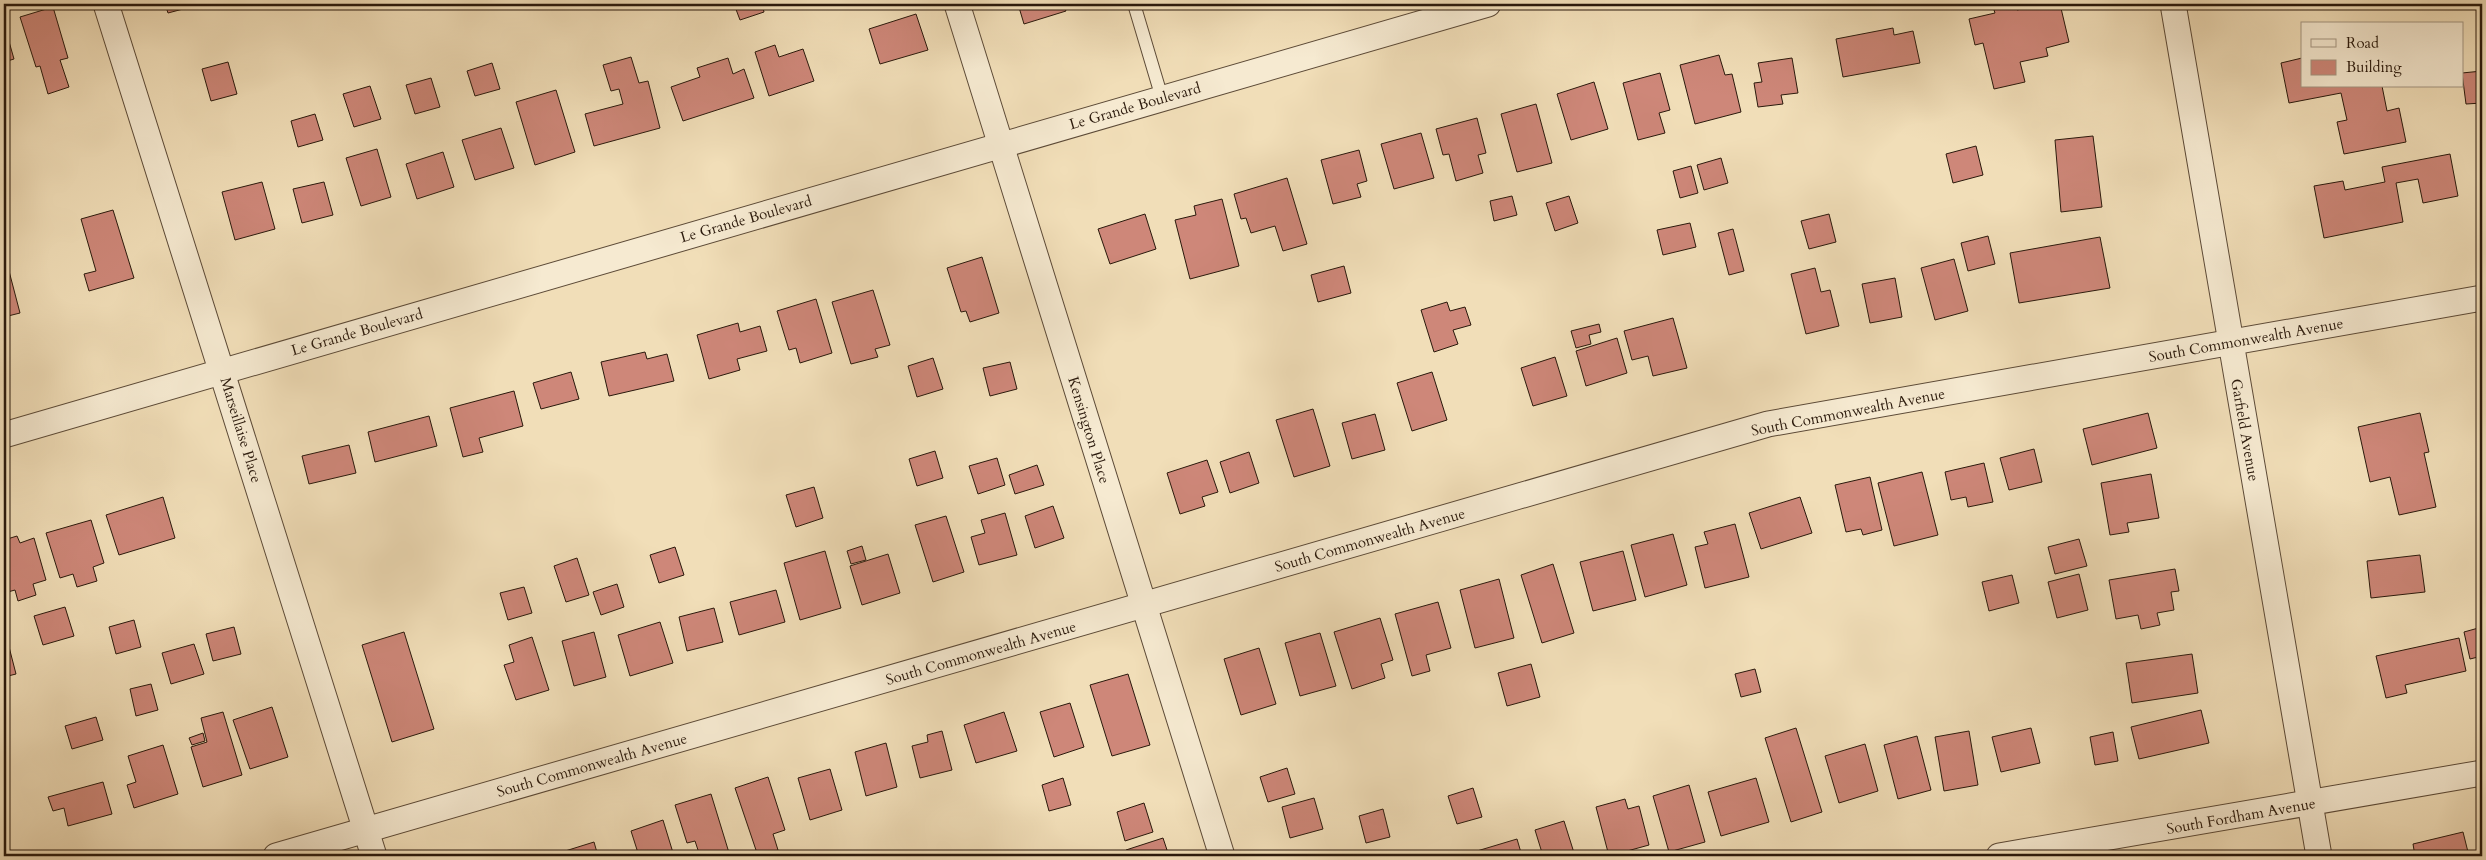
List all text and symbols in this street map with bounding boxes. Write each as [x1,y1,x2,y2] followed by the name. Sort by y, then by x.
[2301,22,2464,88] legend
[2346,33,2379,53] text: Road
[2346,57,2402,77] text: Building
[1067,78,1203,134] street label: Le Grande Boulevard
[678,191,814,247] street label: Le Grande Boulevard
[289,304,425,360] street label: Le Grande Boulevard
[2147,313,2345,367] street label: South Commonwealth Avenue
[1063,374,1115,486] street label: Kensington Place
[215,375,267,485] street label: Marseillaise Place
[2226,377,2264,483] street label: Garfield Avenue
[1749,383,1947,441] street label: South Commonwealth Avenue
[1272,503,1468,577] street label: South Commonwealth Avenue
[883,616,1079,690] street label: South Commonwealth Avenue
[494,728,690,802] street label: South Commonwealth Avenue
[2165,793,2317,839] street label: South Fordham Avenue

